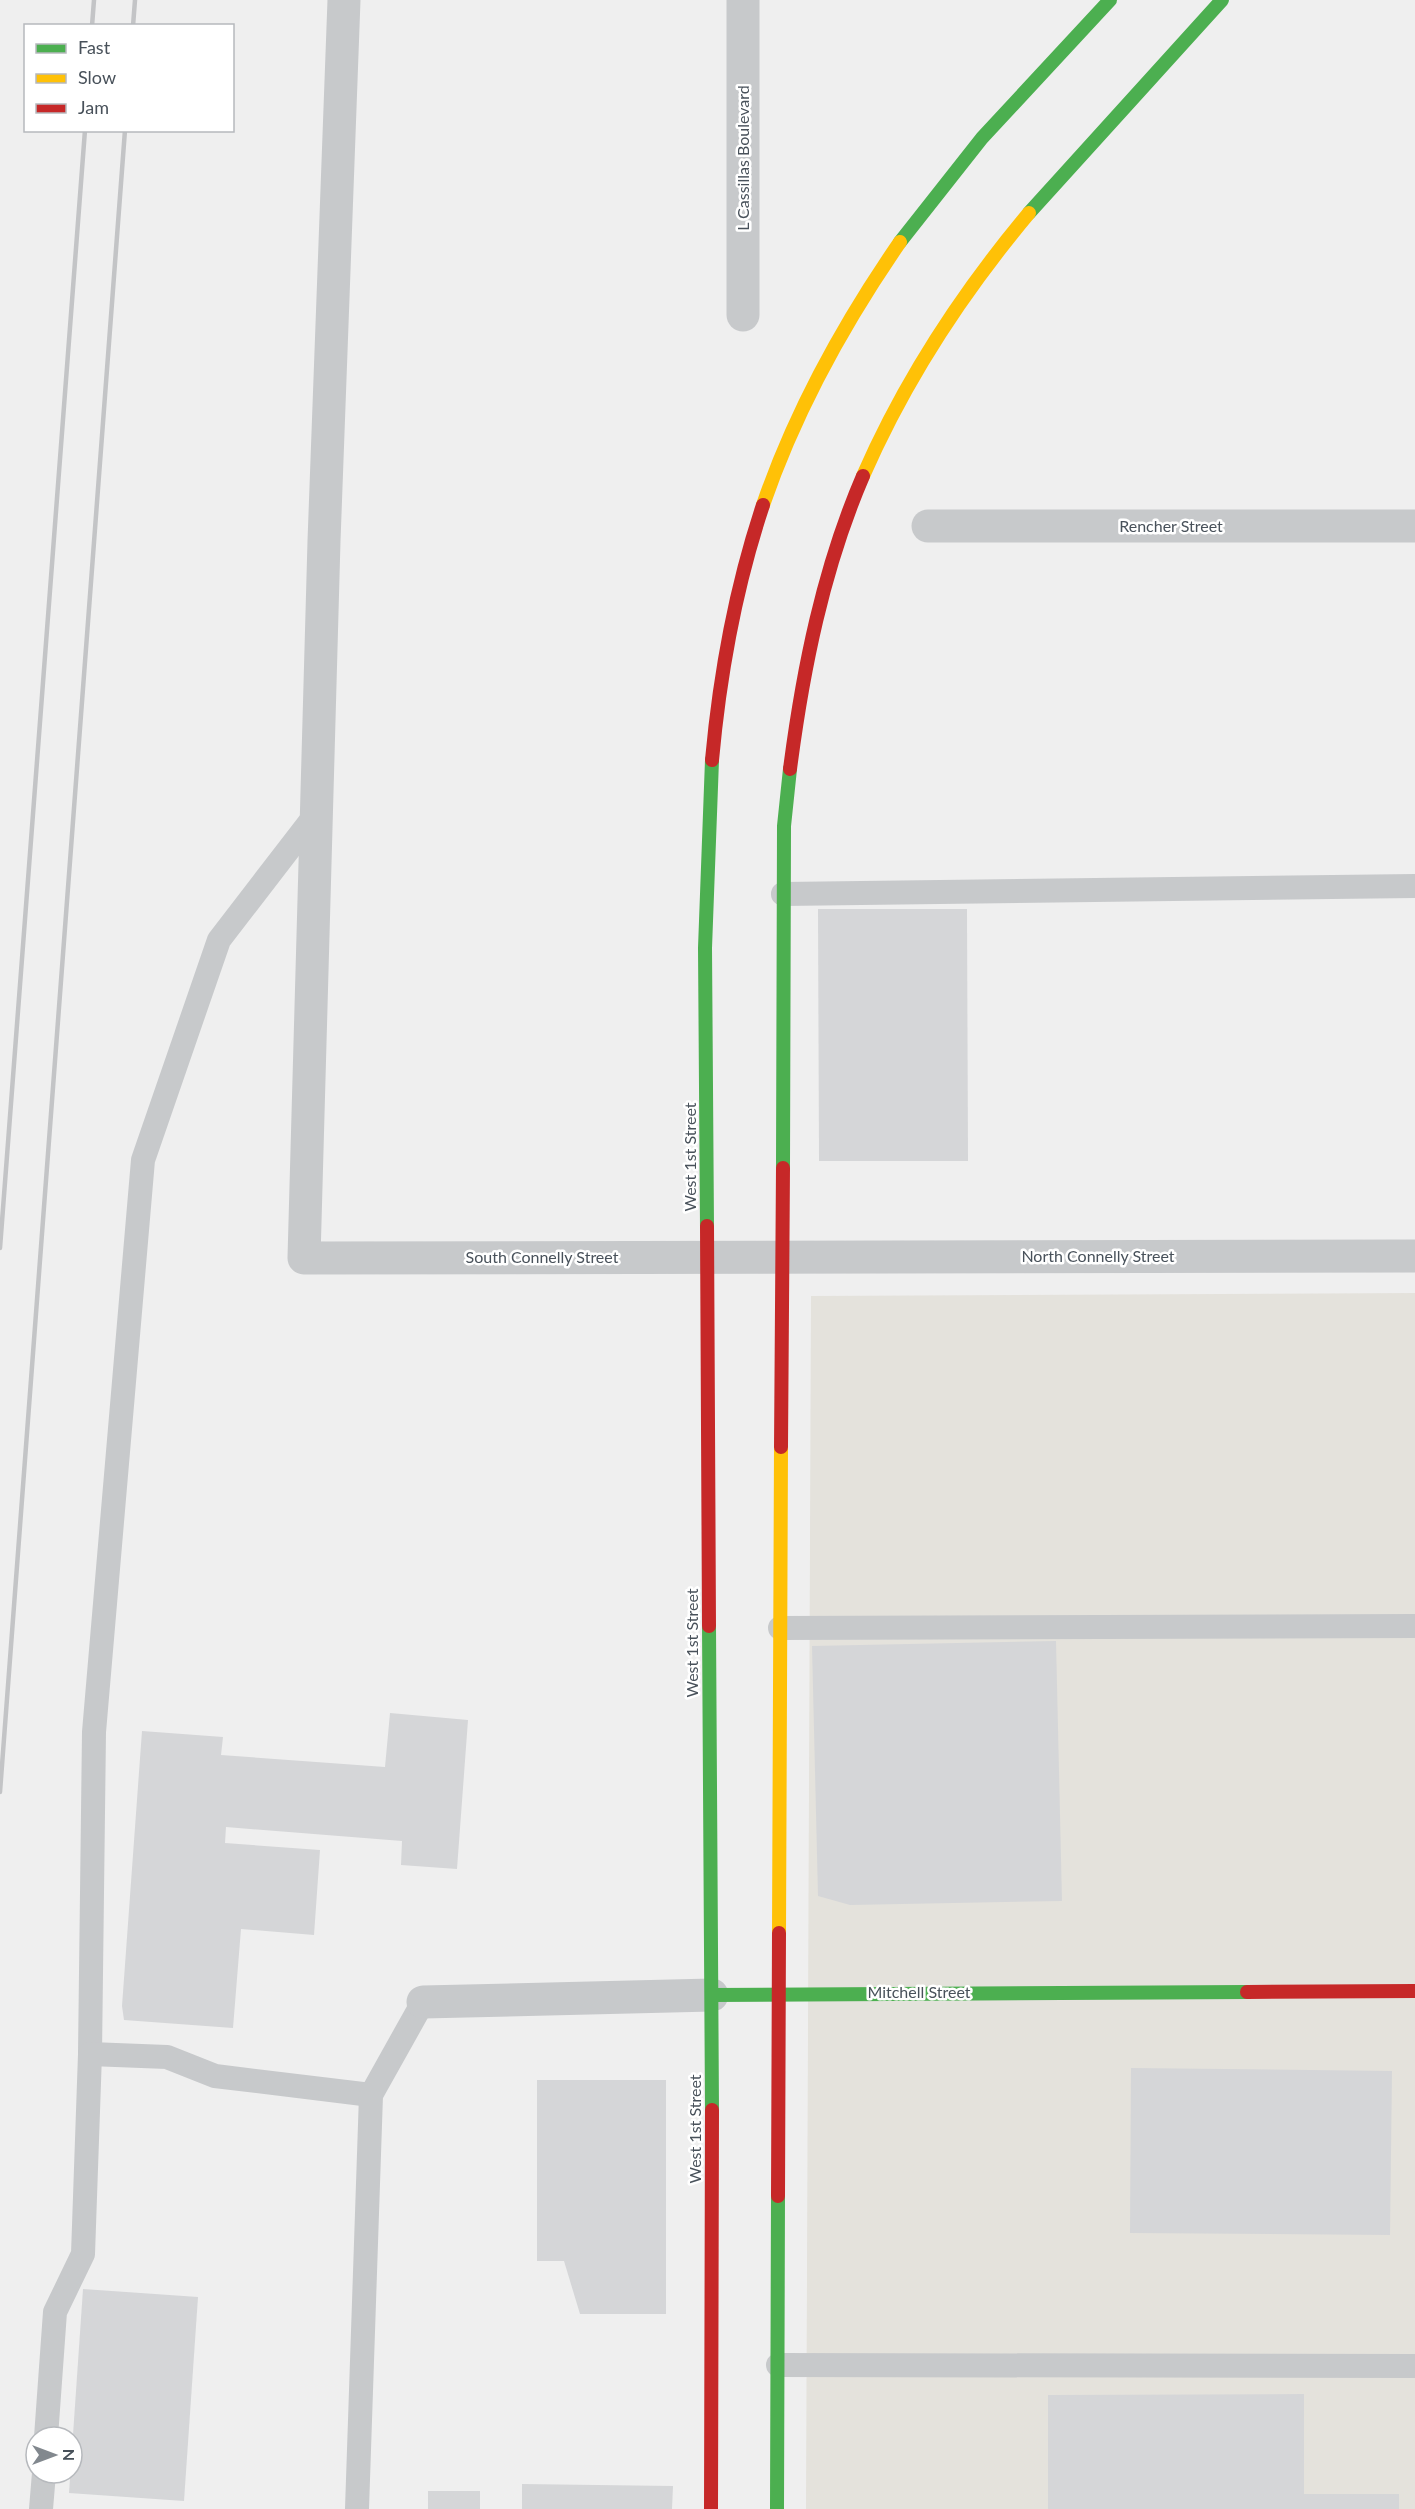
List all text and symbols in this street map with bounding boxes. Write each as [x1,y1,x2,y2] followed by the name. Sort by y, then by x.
[24,24,234,132] legend
[78,36,111,58] text: Fast
[78,66,116,88] text: Slow
[733,85,752,231] street label: L Cassillas Boulevard
[78,96,109,118] text: Jam
[1119,516,1223,535] street label: Rencher Street
[680,1102,699,1212] street label: West 1st Street
[1021,1246,1175,1265] street label: North Connelly Street
[466,1247,619,1266] street label: South Connelly Street
[682,1588,701,1698] street label: West 1st Street
[867,1982,971,2001] street label: Mitchell Street
[685,2074,704,2184] street label: West 1st Street
[24,2425,84,2485] north arrow
[60,2449,79,2461] text: N

